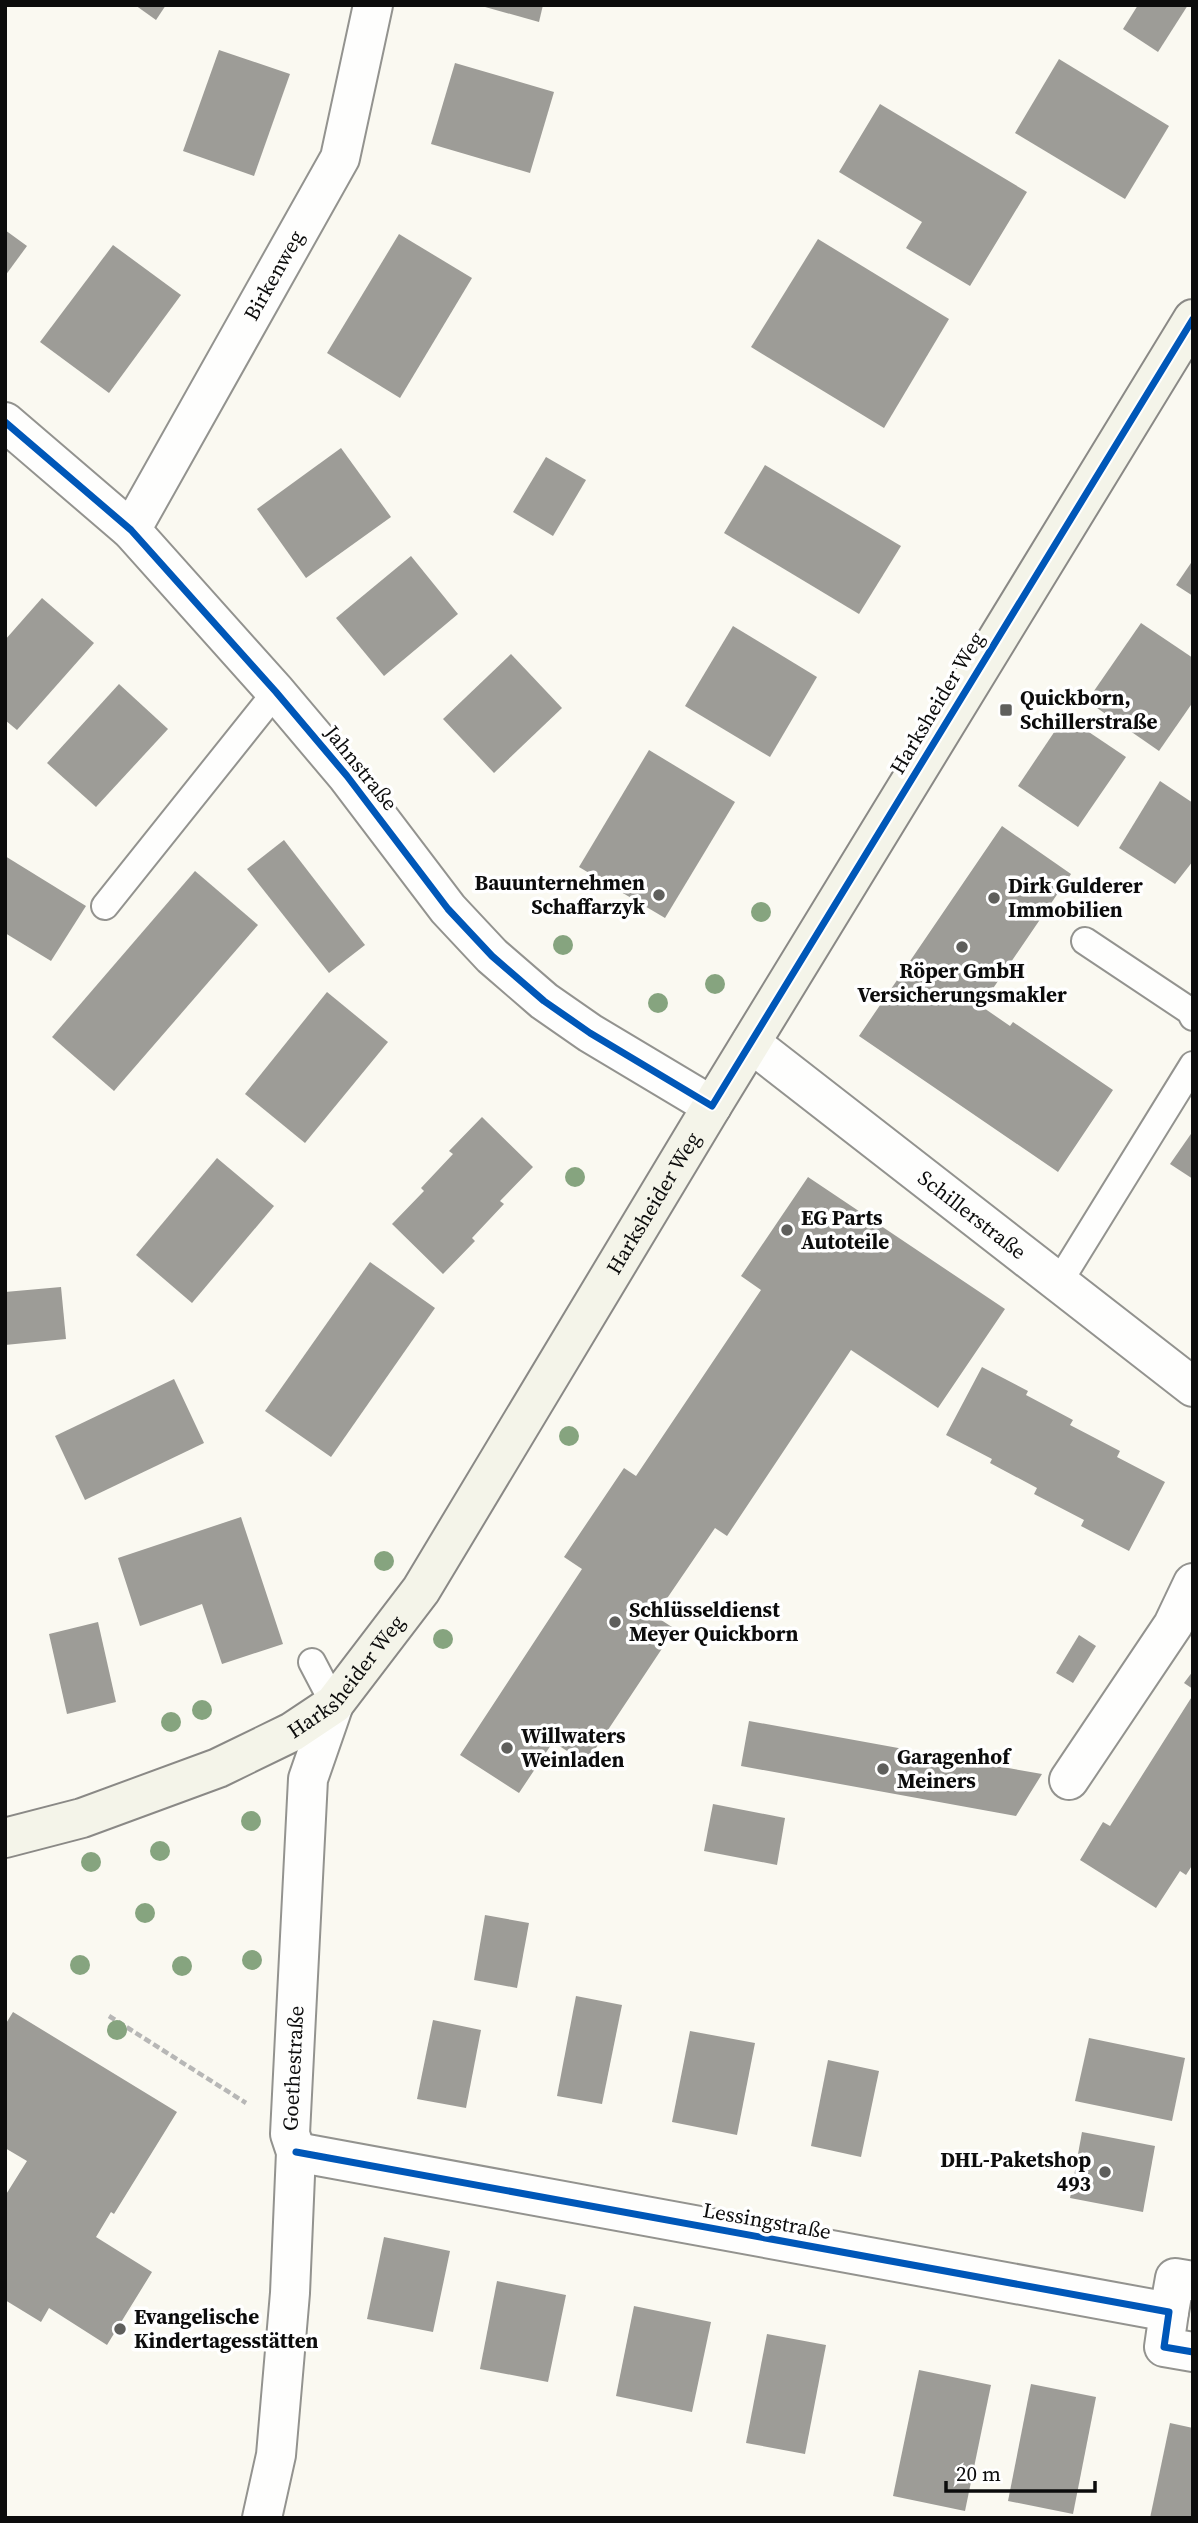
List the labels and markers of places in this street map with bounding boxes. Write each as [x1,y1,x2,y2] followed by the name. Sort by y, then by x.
[1020,683,1158,736] place label: Quickborn, Schillerstraße
[998,702,1014,718] marker: Quickborn, Schillerstraße
[475,868,645,921] place label: Bauunternehmen Schaffarzyk
[1008,871,1143,924] place label: Dirk Gulderer Immobilien
[651,887,667,903] marker: Bauunternehmen Schaffarzyk
[986,890,1002,906] marker: Dirk Gulderer Immobilien
[954,939,970,955] marker: Röper GmbH Versicherungsmakler
[857,956,1067,1009] place label: Röper GmbH Versicherungsmakler
[801,1203,889,1256] place label: EG Parts Autoteile
[779,1222,795,1238] marker: EG Parts Autoteile
[629,1595,798,1648] place label: Schlüsseldienst Meyer Quickborn
[607,1614,623,1630] marker: Schlüsseldienst Meyer Quickborn
[521,1721,626,1774] place label: Willwaters Weinladen
[499,1740,515,1756] marker: Willwaters Weinladen
[897,1742,1012,1795] place label: Garagenhof Meiners
[875,1761,891,1777] marker: Garagenhof Meiners
[940,2145,1091,2198] place label: DHL-Paketshop 493
[1097,2164,1113,2180] marker: DHL-Paketshop 493
[134,2302,319,2355] place label: Evangelische Kindertagesstätten
[112,2321,128,2337] marker: Evangelische Kindertagesstätten

